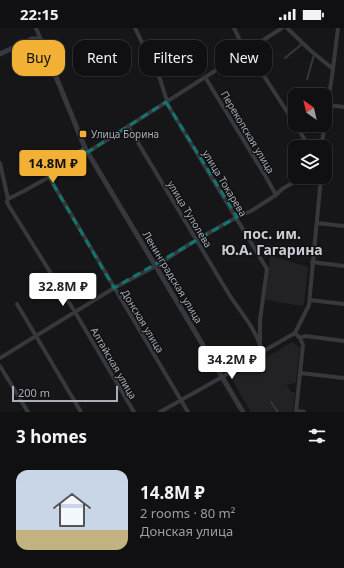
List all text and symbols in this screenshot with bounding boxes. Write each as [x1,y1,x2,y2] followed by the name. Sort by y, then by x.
[20,4,59,24] text: 22:15
[12,40,65,76] chip: Buy
[73,40,131,76] chip: Rent
[139,40,207,76] chip: Filters
[215,40,272,76] chip: New
[218,88,278,176] street label: Перекопская улица
[288,88,332,132] north arrow
[288,88,332,184] map controls
[91,127,159,141] place label: Улица Борина
[78,129,88,139] marker: Улица Борина
[288,140,332,184] button: layers
[200,147,250,219] street label: улица Токарева
[16,150,90,184] pin: 14.8M ₽
[28,154,78,172] text: 14.8M ₽
[164,178,216,250] street label: улица Туполева
[221,224,323,259] district label: пос. им. Ю.А. Гагарина
[140,228,206,326] street label: Ленинградская улица
[26,273,100,307] pin: 32.8M ₽
[38,277,88,295] text: 32.8M ₽
[119,287,167,355] street label: Донская улица
[88,324,140,402] street label: Алтайская улица
[195,346,269,380] pin: 34.2M ₽
[207,350,257,368] text: 34.2M ₽
[12,384,118,403] scale bar
[18,385,50,400] text: 200 m
[16,425,87,448] text: 3 homes
[306,425,328,447] icon: filters
[140,481,205,504] text: 14.8M ₽
[48,486,96,534] icon: home
[140,504,235,522] text: 2 rooms · 80 m²
[140,522,233,540] text: Донская улица

